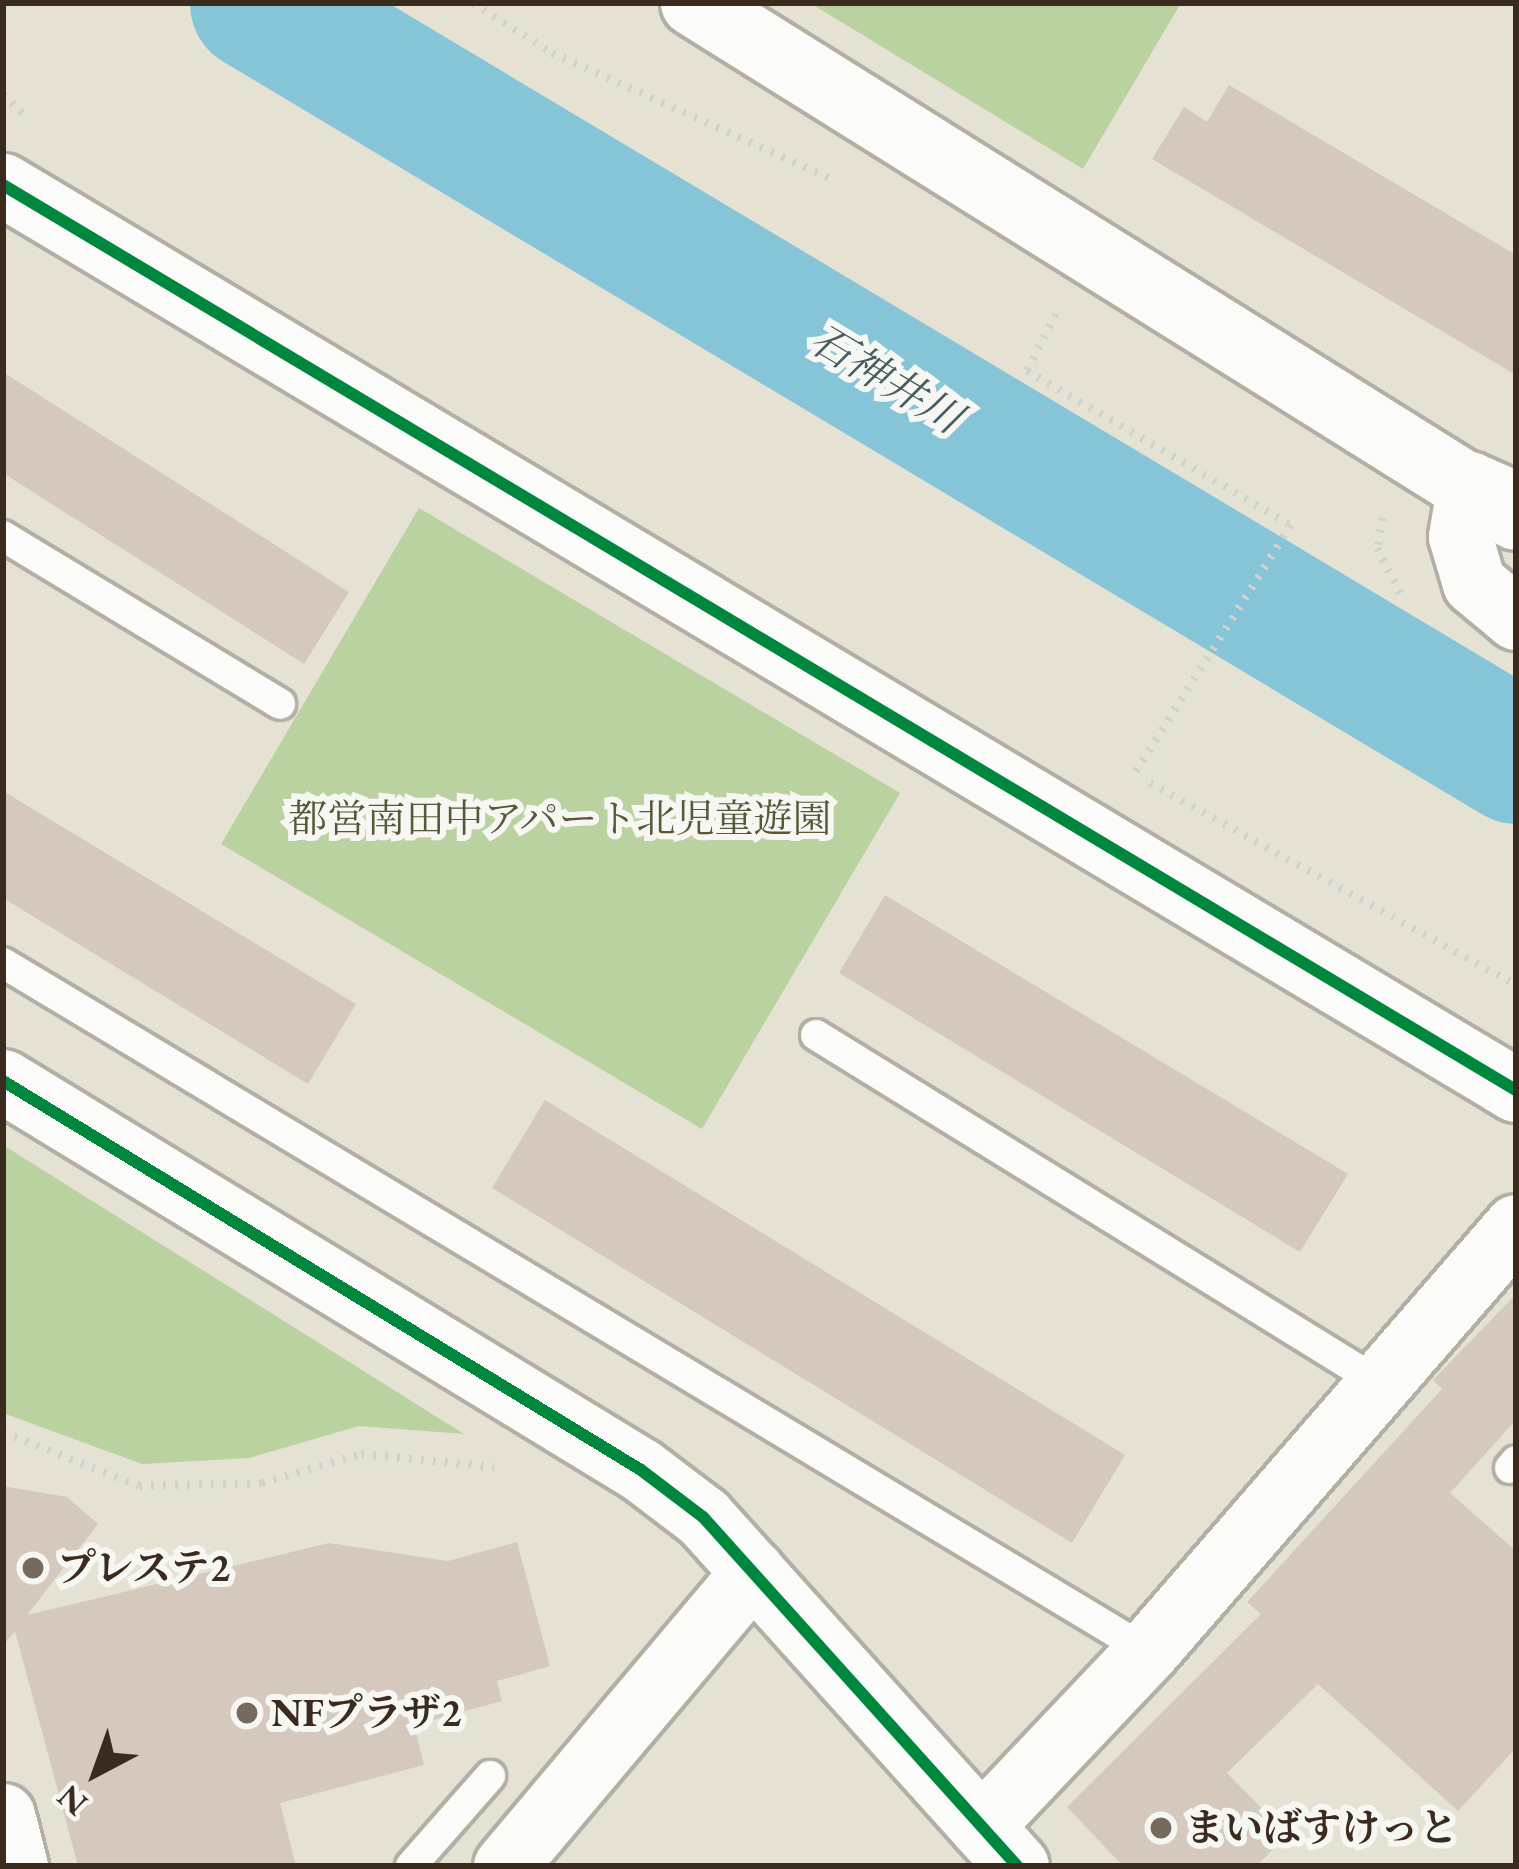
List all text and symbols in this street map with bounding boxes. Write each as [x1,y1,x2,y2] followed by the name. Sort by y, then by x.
[801,314,971,444] water label: 石神井川
[287,796,833,842] park label: 都営南田中アパート北児童遊園
[57,1545,234,1591] place label: プレステ2
[20,1555,46,1581] marker: プレステ2
[271,1690,461,1736] place label: NFプラザ2
[234,1700,260,1726] marker: NFプラザ2
[36,1713,156,1833] north arrow
[48,1776,96,1826] text: N
[1185,1805,1458,1851] place label: まいばすけっと
[1148,1815,1174,1841] marker: まいばすけっと

